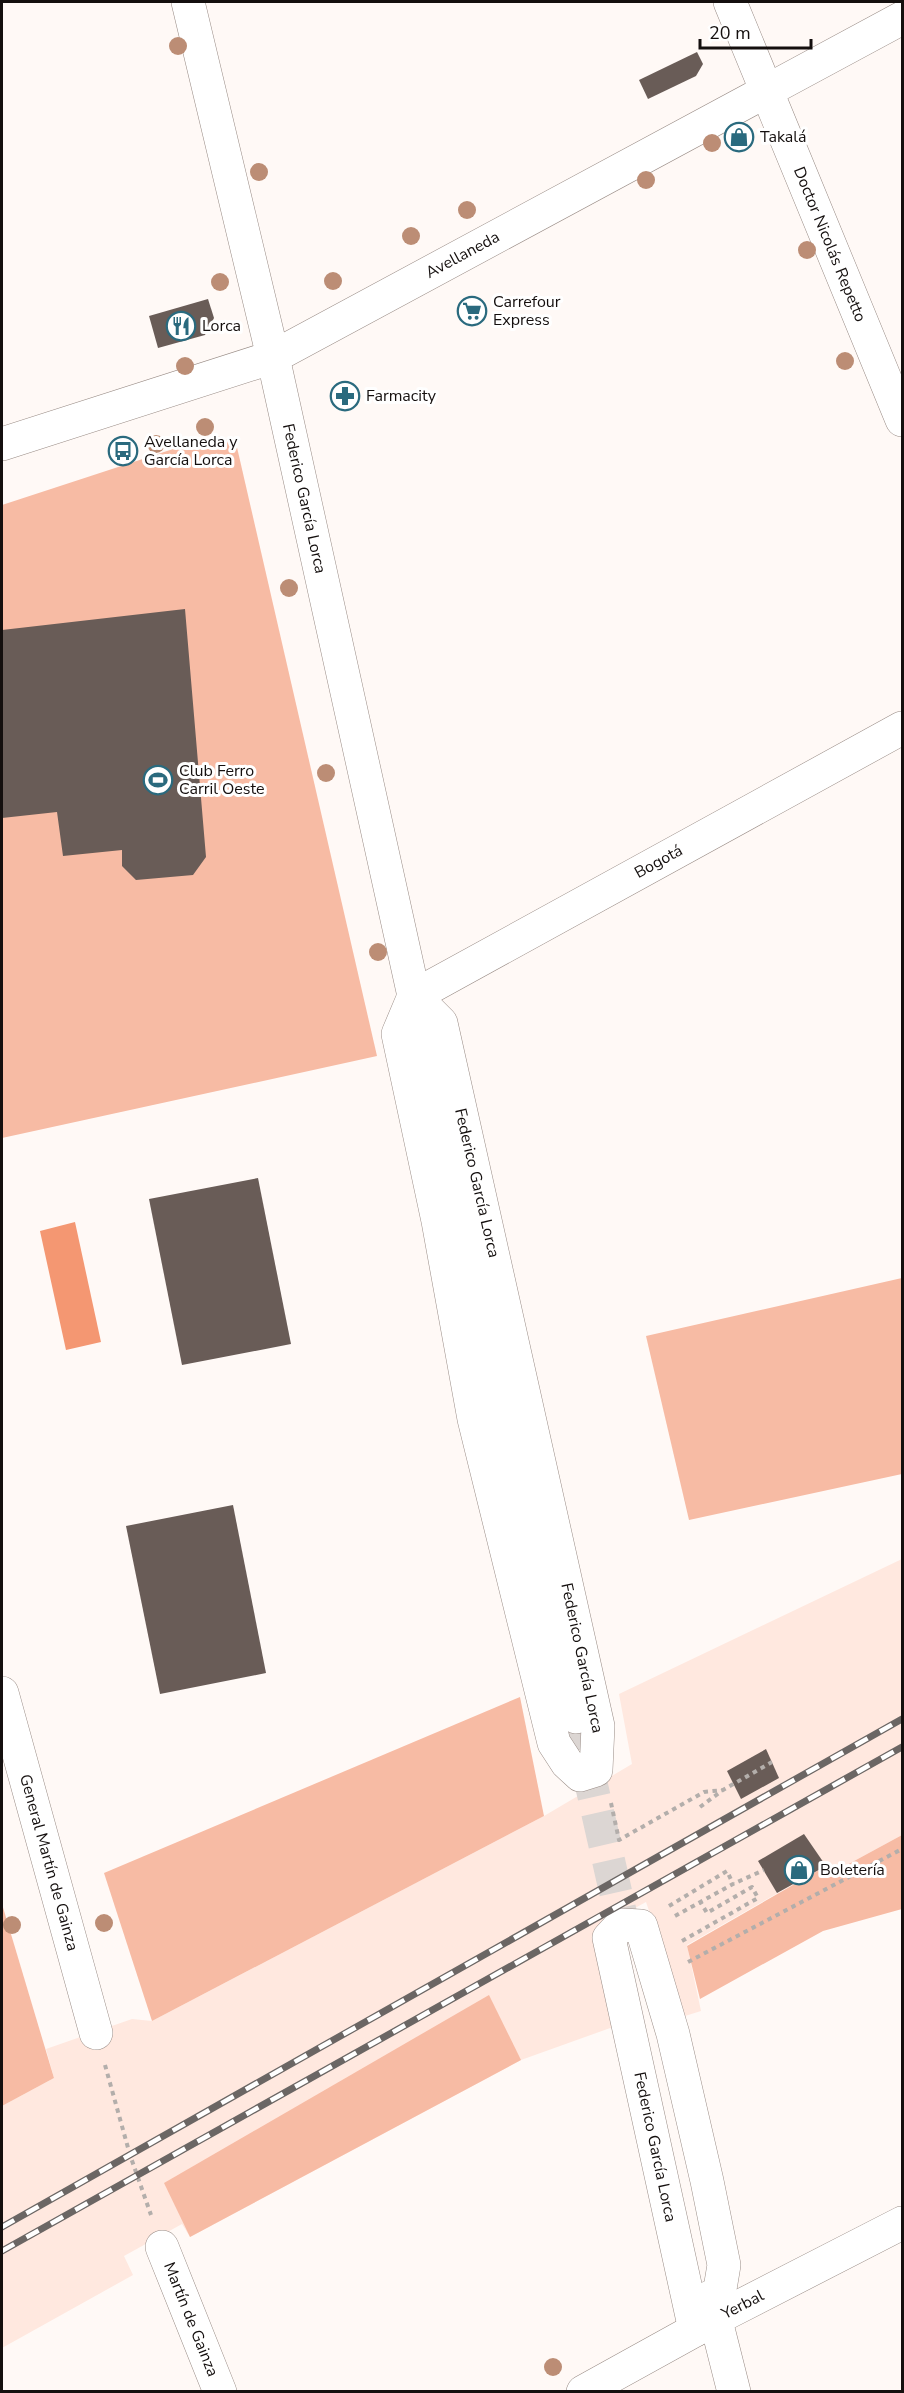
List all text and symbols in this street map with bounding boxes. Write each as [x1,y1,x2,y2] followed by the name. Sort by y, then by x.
[700,12,811,50] scale bar
[709,21,751,45] text: 20 m
[723,121,755,153] shop icon: Takalá
[760,126,807,148] place label: Takalá
[788,163,871,325] street label: Doctor Nicolás Repetto
[422,226,504,284] street label: Avellaneda
[493,291,561,331] place label: Carrefour Express
[456,295,488,327] supermarket icon: Carrefour Express
[165,310,197,342] restaurant icon: Lorca
[202,315,241,337] place label: Lorca
[329,380,361,412] pharmacy icon: Farmacity
[366,385,437,407] place label: Farmacity
[277,421,331,576] street label: Federico García Lorca
[144,431,238,471] place label: Avellaneda y García Lorca
[107,435,139,467] bus stop icon: Avellaneda y García Lorca
[179,760,264,800] place label: Club Ferro Carril Oeste
[142,764,174,796] sports icon: Club Ferro Carril Oeste
[630,840,687,884] street label: Bogotá
[449,1106,505,1260] street label: Federico García Lorca
[555,1581,609,1735] street label: Federico García Lorca
[14,1772,84,1953] street label: General Martín de Gainza
[783,1854,815,1886] shop icon: Boletería
[820,1859,885,1881] place label: Boletería
[628,2070,682,2224] street label: Federico García Lorca
[158,2259,224,2380] street label: Martín de Gainza
[717,2285,768,2325] street label: Yerbal

